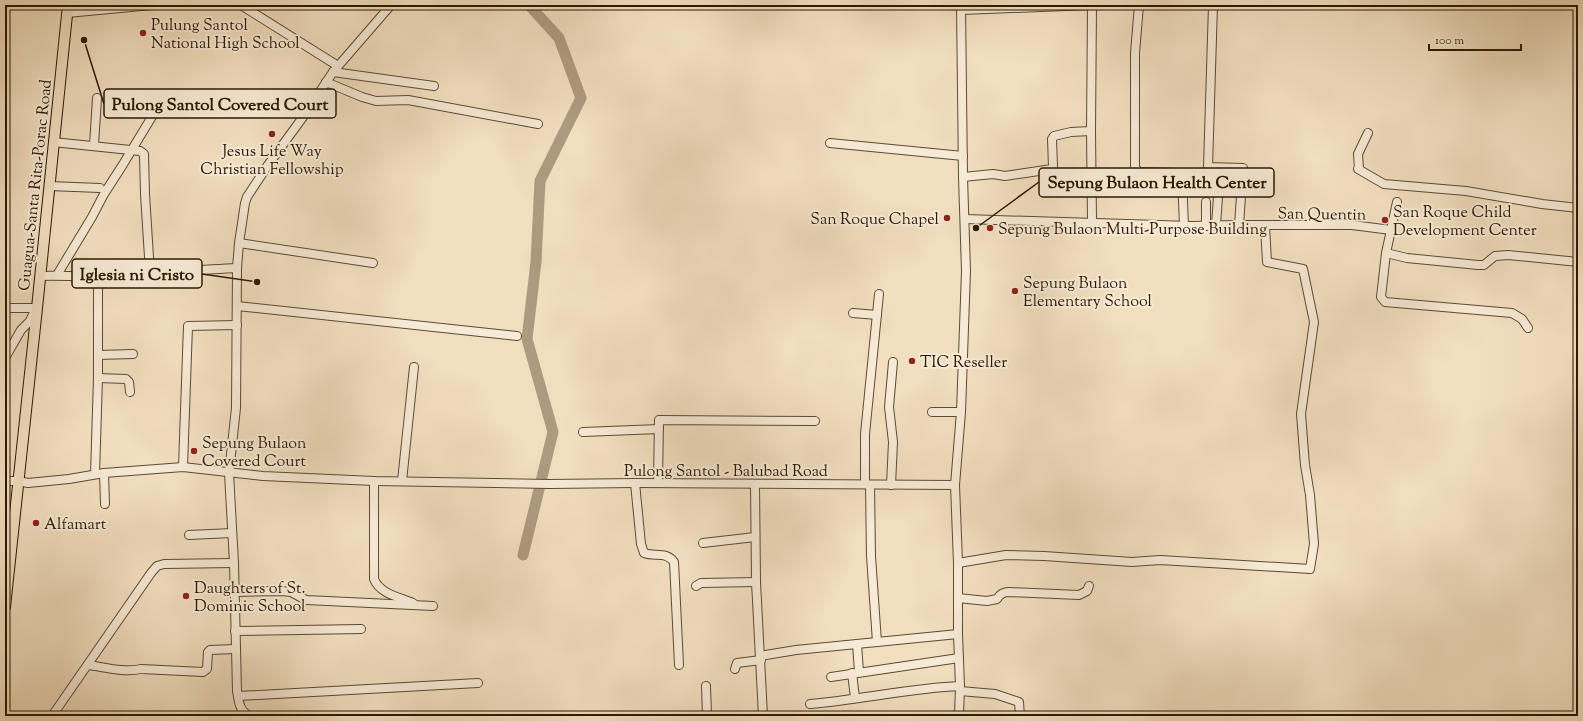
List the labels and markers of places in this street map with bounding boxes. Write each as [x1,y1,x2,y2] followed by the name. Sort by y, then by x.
[151,15,300,56] place label: Pulung Santol National High School
[138,28,148,38] marker: Pulung Santol National High School
[104,89,336,118] callout: Pulong Santol Covered Court
[267,129,277,139] marker: Jesus Life Way Christian Fellowship
[200,141,344,182] place label: Jesus Life Way Christian Fellowship
[1039,168,1274,197] callout: Sepung Bulaon Health Center
[1393,202,1537,243] place label: San Roque Child Development Center
[810,209,940,232] place label: San Roque Chapel
[942,213,952,223] marker: San Roque Chapel
[1380,215,1390,225] marker: San Roque Child Development Center
[998,219,1267,242] place label: Sepung Bulaon Multi-Purpose Building
[985,223,995,233] marker: Sepung Bulaon Multi-Purpose Building
[72,259,202,288] callout: Iglesia ni Cristo
[1023,273,1153,314] place label: Sepung Bulaon Elementary School
[1010,286,1020,296] marker: Sepung Bulaon Elementary School
[920,352,1007,375] place label: TIC Reseller
[907,356,917,366] marker: TIC Reseller
[202,433,307,474] place label: Sepung Bulaon Covered Court
[189,446,199,456] marker: Sepung Bulaon Covered Court
[44,514,107,537] place label: Alfamart
[31,518,41,528] marker: Alfamart
[194,578,306,619] place label: Daughters of St. Dominic School
[181,591,191,601] marker: Daughters of St. Dominic School

